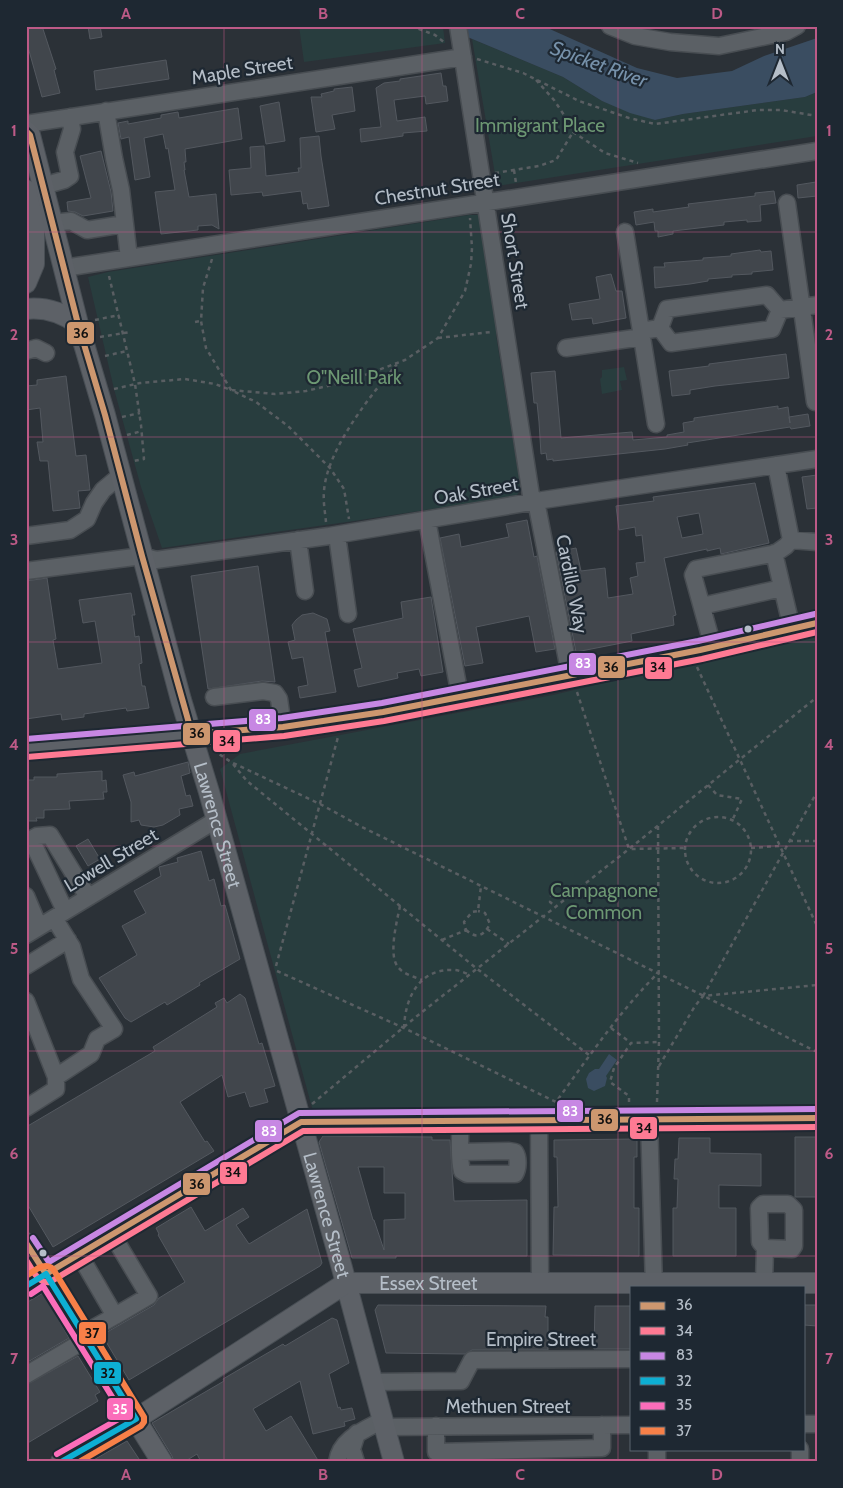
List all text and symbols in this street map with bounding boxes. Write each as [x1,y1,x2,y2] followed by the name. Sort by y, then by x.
[121,4,131,23] text: A
[318,4,328,23] text: B
[515,4,525,23] text: C
[711,4,723,23] text: D
[548,36,651,93] water label: Spicket River
[756,38,806,88] north arrow
[775,40,785,58] text: N
[190,51,295,89] street label: Maple Street
[475,114,605,137] park label: Immigrant Place
[11,121,17,140] text: 1
[826,121,832,140] text: 1
[373,168,502,210] street label: Chestnut Street
[496,211,534,311] street label: Short Street
[66,321,95,345] line badge: 36
[73,324,89,342] text: 36
[10,325,18,344] text: 2
[825,325,833,344] text: 2
[306,366,402,389] park label: O"Neill Park
[432,472,521,510] street label: Oak Street
[10,530,18,549] text: 3
[825,530,833,549] text: 3
[551,533,593,636] street label: Cardillo Way
[743,624,753,634] unlabelled marker
[568,652,597,676] line badge: 83
[575,654,591,672] text: 83
[597,655,626,679] line badge: 36
[644,656,673,680] line badge: 34
[603,658,619,676] text: 36
[650,658,666,676] text: 34
[248,708,277,732] line badge: 83
[255,710,271,728] text: 83
[182,722,211,746] line badge: 36
[189,724,205,742] text: 36
[212,729,241,753] line badge: 34
[219,732,235,750] text: 34
[9,735,19,754] text: 4
[824,735,834,754] text: 4
[189,759,247,891] street label: Lawrence Street
[60,823,163,897] street label: Lowell Street
[550,879,658,924] park label: Campagnone Common
[10,939,18,958] text: 5
[825,939,833,958] text: 5
[556,1099,584,1123] line badge: 83
[562,1102,578,1120] text: 83
[590,1108,619,1132] line badge: 36
[597,1110,613,1128] text: 36
[629,1116,658,1140] line badge: 34
[254,1119,283,1143] line badge: 83
[636,1119,652,1137] text: 34
[261,1122,277,1140] text: 83
[10,1144,19,1163] text: 6
[825,1144,834,1163] text: 6
[299,1150,356,1281] street label: Lawrence Street
[219,1161,248,1185] line badge: 34
[225,1163,241,1181] text: 34
[182,1172,211,1196] line badge: 36
[189,1175,205,1193] text: 36
[38,1248,48,1258] unlabelled marker
[379,1272,478,1295] street label: Essex Street
[630,1286,806,1450] legend
[676,1296,693,1314] text: 36
[78,1321,107,1345] line badge: 37
[676,1322,693,1340] text: 34
[85,1324,100,1342] text: 37
[486,1328,597,1351] street label: Empire Street
[676,1346,693,1364] text: 83
[10,1349,19,1368] text: 7
[825,1349,834,1368] text: 7
[93,1361,122,1385] line badge: 32
[101,1364,115,1382] text: 32
[676,1372,692,1390] text: 32
[445,1395,571,1418] street label: Methuen Street
[676,1396,692,1414] text: 35
[106,1397,134,1421] line badge: 35
[112,1400,128,1418] text: 35
[676,1422,692,1440] text: 37
[121,1465,131,1484] text: A
[318,1465,328,1484] text: B
[515,1465,525,1484] text: C
[711,1465,723,1484] text: D

